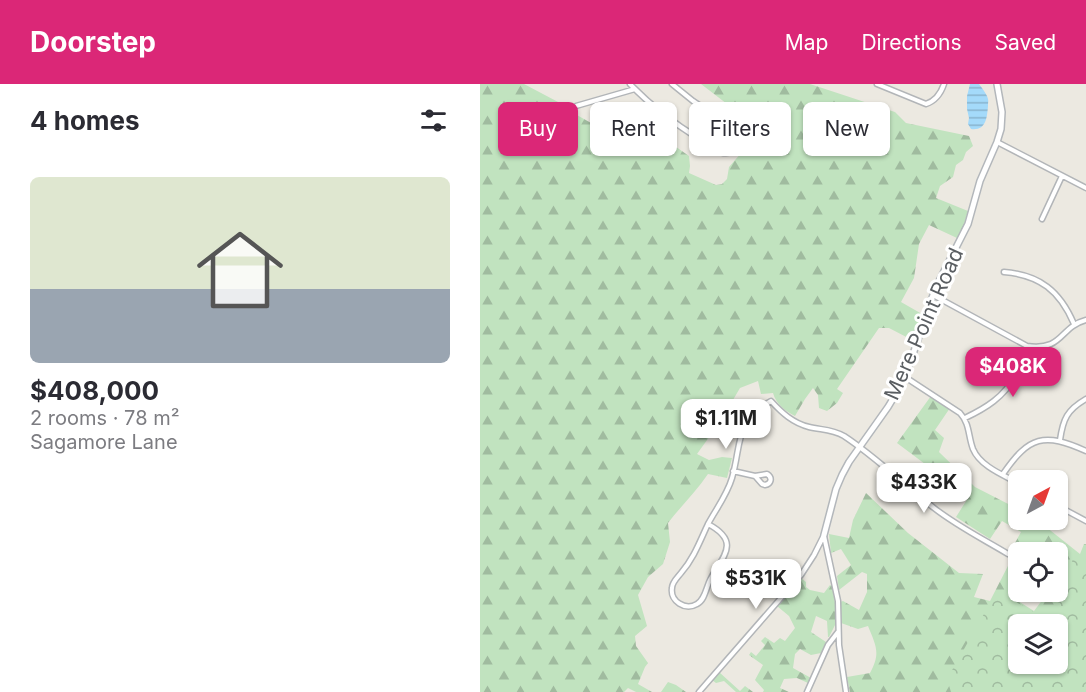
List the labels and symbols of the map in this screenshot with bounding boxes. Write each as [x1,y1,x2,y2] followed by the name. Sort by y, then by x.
[879,244,968,404] street label: Mere Point Road
[971,347,1055,398] pin: $408K
[677,399,775,450] pin: $1.11M
[882,463,966,514] pin: $433K
[1008,470,1068,530] north arrow
[714,559,798,610] pin: $531K

